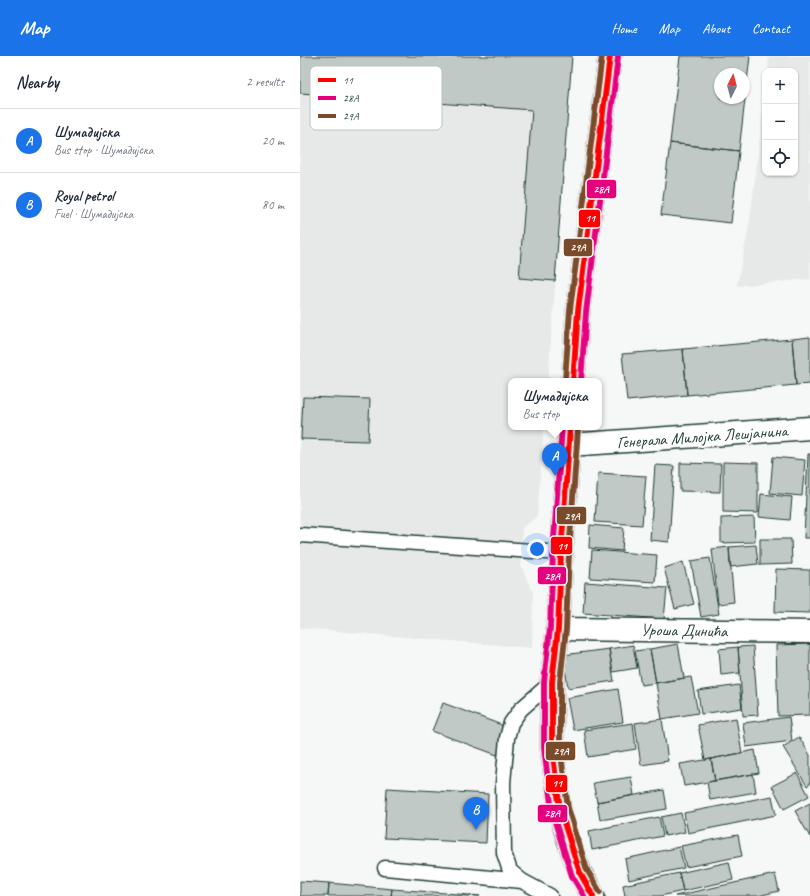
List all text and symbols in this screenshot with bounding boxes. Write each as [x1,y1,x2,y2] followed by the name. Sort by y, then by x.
[20,16,50,40] text: Map
[611,20,637,37] text: Home
[659,20,680,37] text: Map
[702,20,730,37] text: About
[752,20,790,37] text: Contact
[310,66,442,130] legend
[714,68,750,104] north arrow
[762,68,798,176] map controls
[762,68,798,104] button: +
[16,72,59,93] text: Nearby
[343,73,354,87] text: 11
[246,74,284,90] text: 2 results
[343,91,359,105] text: 28А
[762,104,798,140] button: −
[343,109,359,123] text: 29А
[54,123,119,142] text: Шумадијска
[26,133,32,149] text: A
[262,133,284,149] text: 20 m
[762,140,798,176] button: locate
[54,142,154,158] text: Bus stop · Шумадијска
[586,179,617,199] line badge: 28А
[593,182,610,196] text: 28А
[54,187,114,206] text: Royal petrol
[26,197,32,213] text: B
[262,197,284,213] text: 80 m
[54,206,133,222] text: Fuel · Шумадијска
[578,209,601,228] line badge: 11
[585,211,596,225] text: 11
[563,238,593,257] line badge: 29А
[570,240,587,254] text: 29А
[508,378,602,430] popup
[522,387,588,406] text: Шумадијска
[522,406,560,422] text: Bus stop
[616,420,790,453] street label: Генерала Милојка Лешјанина
[542,443,568,476] pin: A
[556,506,587,525] line badge: 29А
[564,509,581,523] text: 29А
[550,536,573,555] line badge: 11
[527,539,547,559] your location
[557,539,568,553] text: 11
[537,566,567,585] line badge: 28А
[544,569,561,583] text: 28А
[640,619,729,642] street label: Уроша Динића
[545,741,576,761] line badge: 29А
[553,744,570,758] text: 29А
[545,774,568,793] line badge: 11
[552,776,563,790] text: 11
[463,797,489,830] pin: B
[537,804,568,823] line badge: 28А
[544,806,561,820] text: 28А

